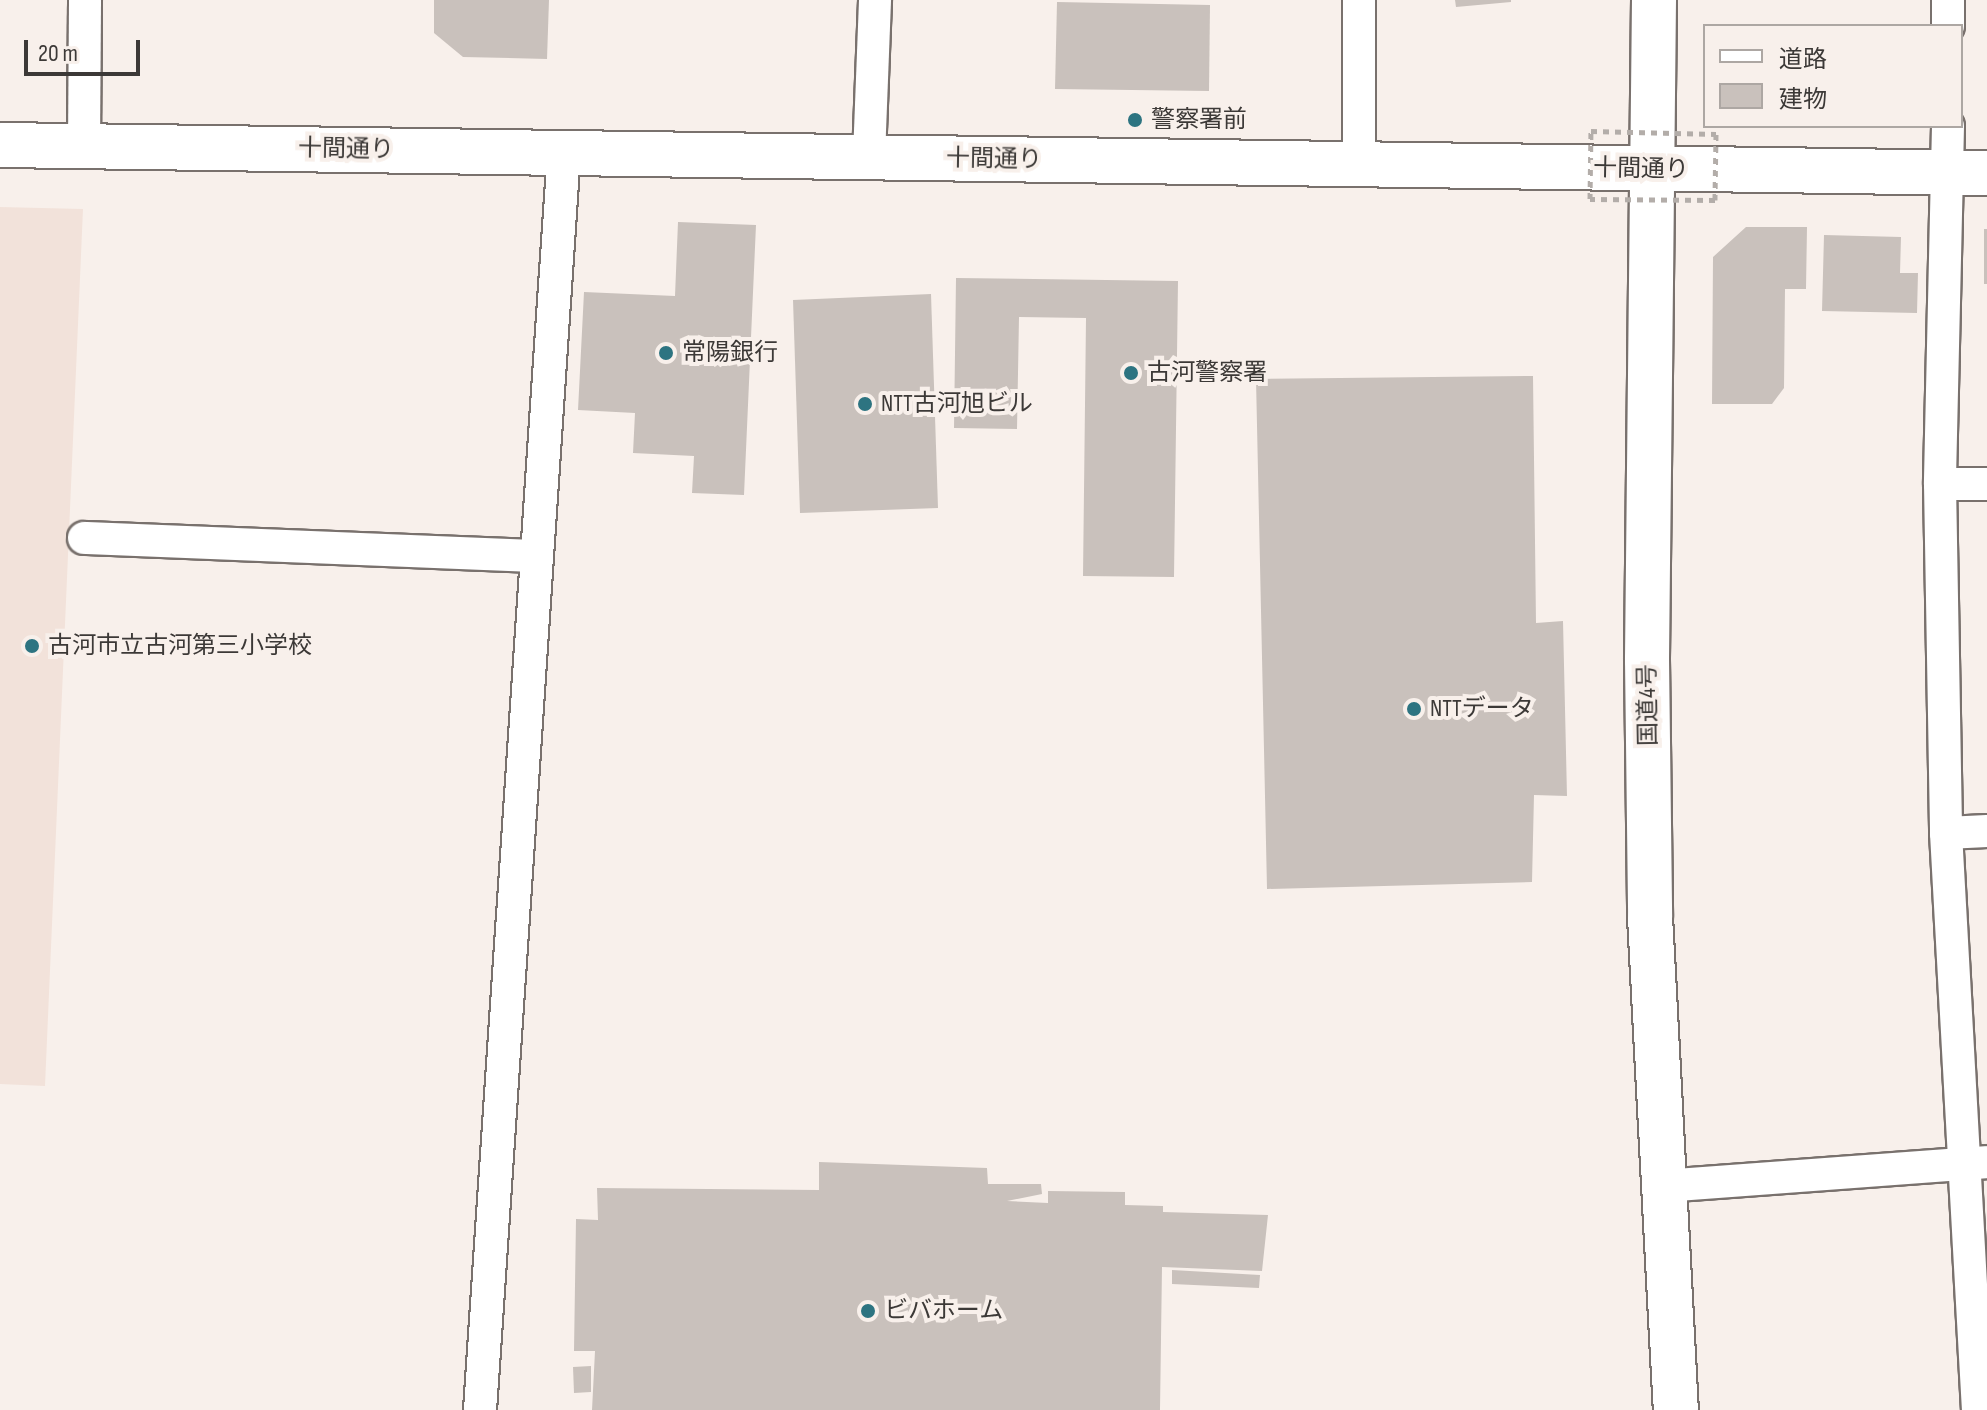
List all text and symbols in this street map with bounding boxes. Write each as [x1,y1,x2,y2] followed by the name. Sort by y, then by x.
[28,24,144,74] scale bar
[1703,24,1963,128] legend
[38,39,78,68] text: 20 m
[1779,45,1827,74] text: 道路
[1779,85,1827,114] text: 建物
[1151,106,1247,134] place label: 警察署前
[1126,111,1144,129] marker: 警察署前
[298,134,394,164] street label: 十間通り
[946,144,1042,174] street label: 十間通り
[1593,154,1689,184] street label: 十間通り
[682,339,778,367] place label: 常陽銀行
[657,344,675,362] marker: 常陽銀行
[1147,359,1267,387] place label: 古河警察署
[1122,364,1140,382] marker: 古河警察署
[881,390,1033,418] place label: NTT古河旭ビル
[856,395,874,413] marker: NTT古河旭ビル
[48,632,312,660] place label: 古河市立古河第三小学校
[23,637,41,655] marker: 古河市立古河第三小学校
[1633,664,1663,746] street label: 国道4号
[1430,695,1534,723] place label: NTTデータ
[1405,700,1423,718] marker: NTTデータ
[884,1297,1004,1325] place label: ビバホーム
[859,1302,877,1320] marker: ビバホーム

